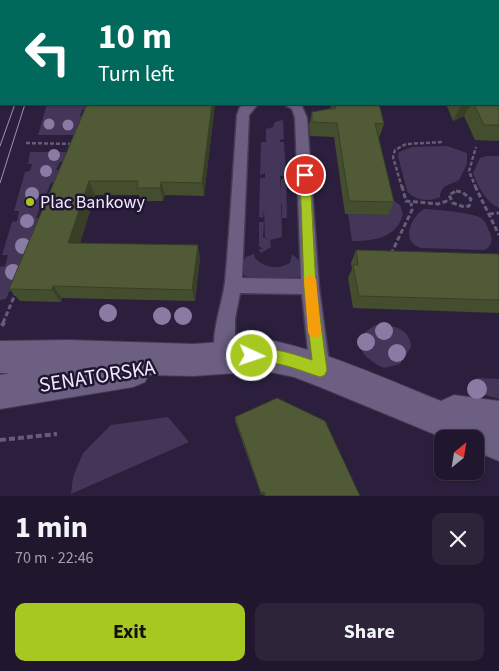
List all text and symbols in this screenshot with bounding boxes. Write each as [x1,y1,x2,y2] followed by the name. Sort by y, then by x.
[98,12,172,62] text: 10 m
[15,20,80,85] icon: left
[98,58,174,90] text: Turn left
[284,154,326,196] pin
[291,161,319,189] icon: arrive
[40,190,145,215] place label: Plac Bankowy
[24,196,36,208] marker: Plac Bankowy
[225,329,277,381] position arrow
[37,352,158,400] street label: SENATORSKA
[434,430,484,480] north arrow
[434,430,484,480] map controls
[15,506,88,549] text: 1 min
[432,513,484,565] button: close
[15,547,94,569] text: 70 m · 22:46
[15,603,245,661] button: Exit
[255,603,484,661] button: Share

